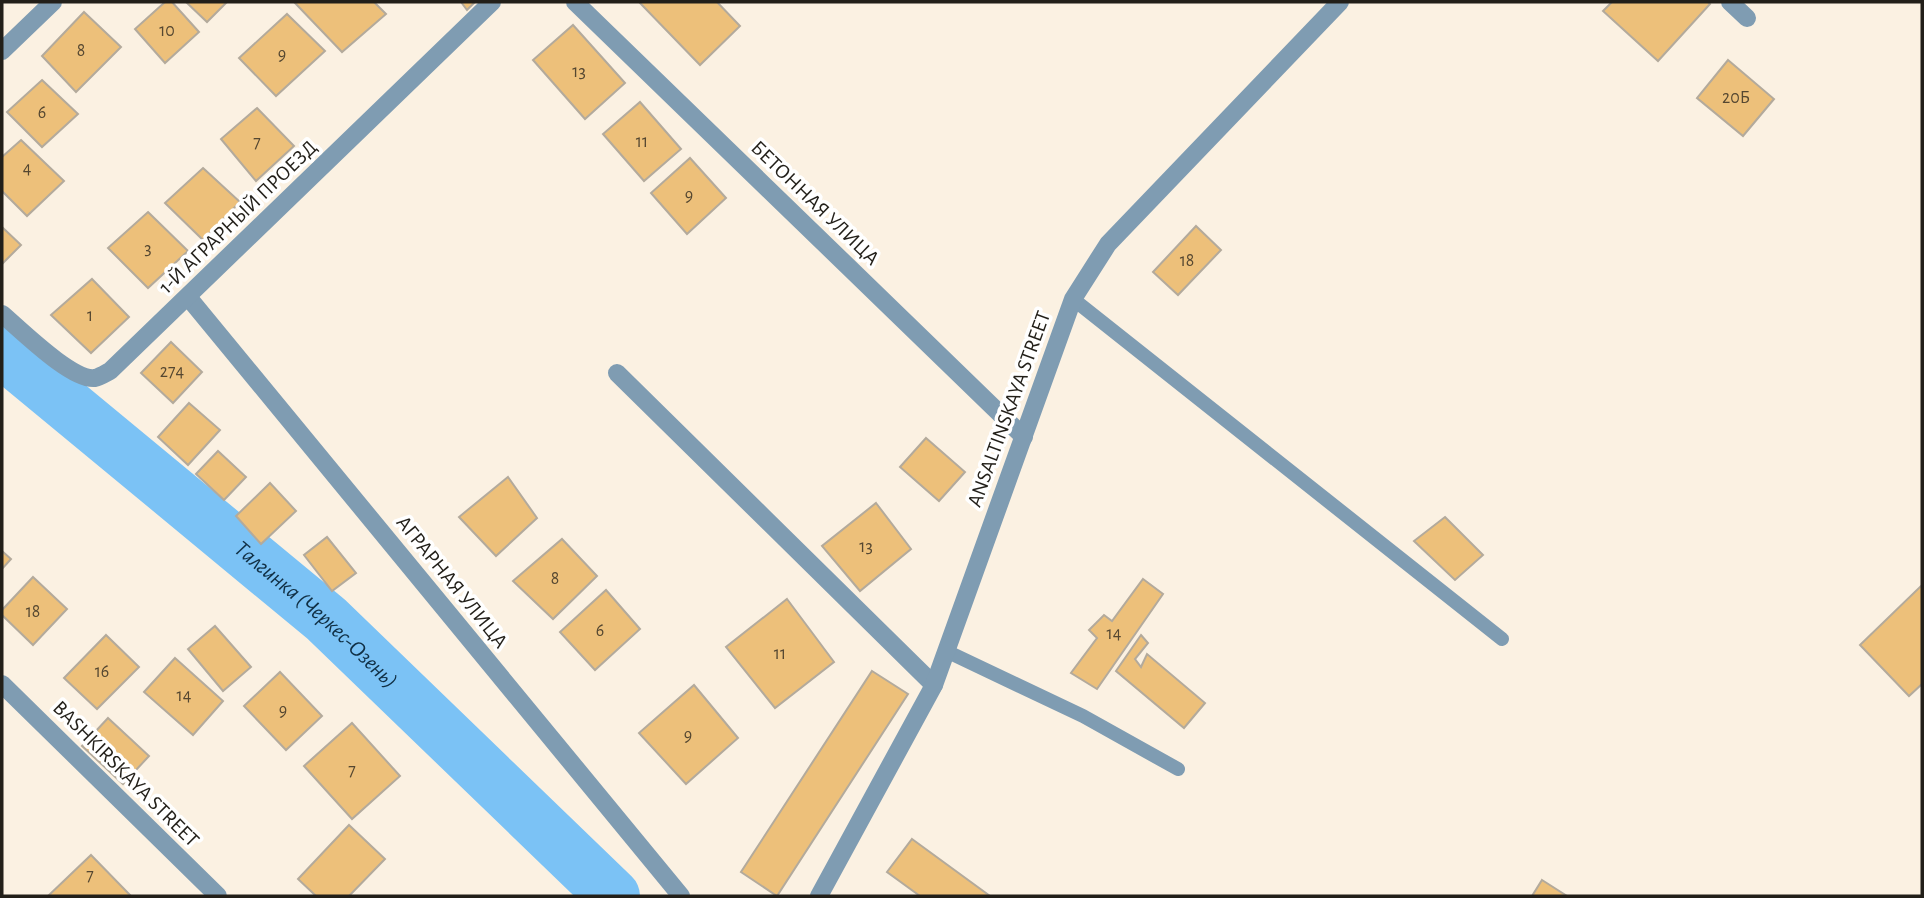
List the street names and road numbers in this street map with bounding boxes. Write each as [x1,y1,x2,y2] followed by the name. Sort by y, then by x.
[154,136,321,298] street label: 1-Й АГРАРНЫЙ ПРОЕЗД
[747,137,883,269] street label: БЕТОННАЯ УЛИЦА
[964,308,1054,510] street label: ANSALTINSKAYA STREET
[392,512,512,652] street label: АГРАРНАЯ УЛИЦА
[49,697,203,851] street label: BASHKIRSKAYA STREET

